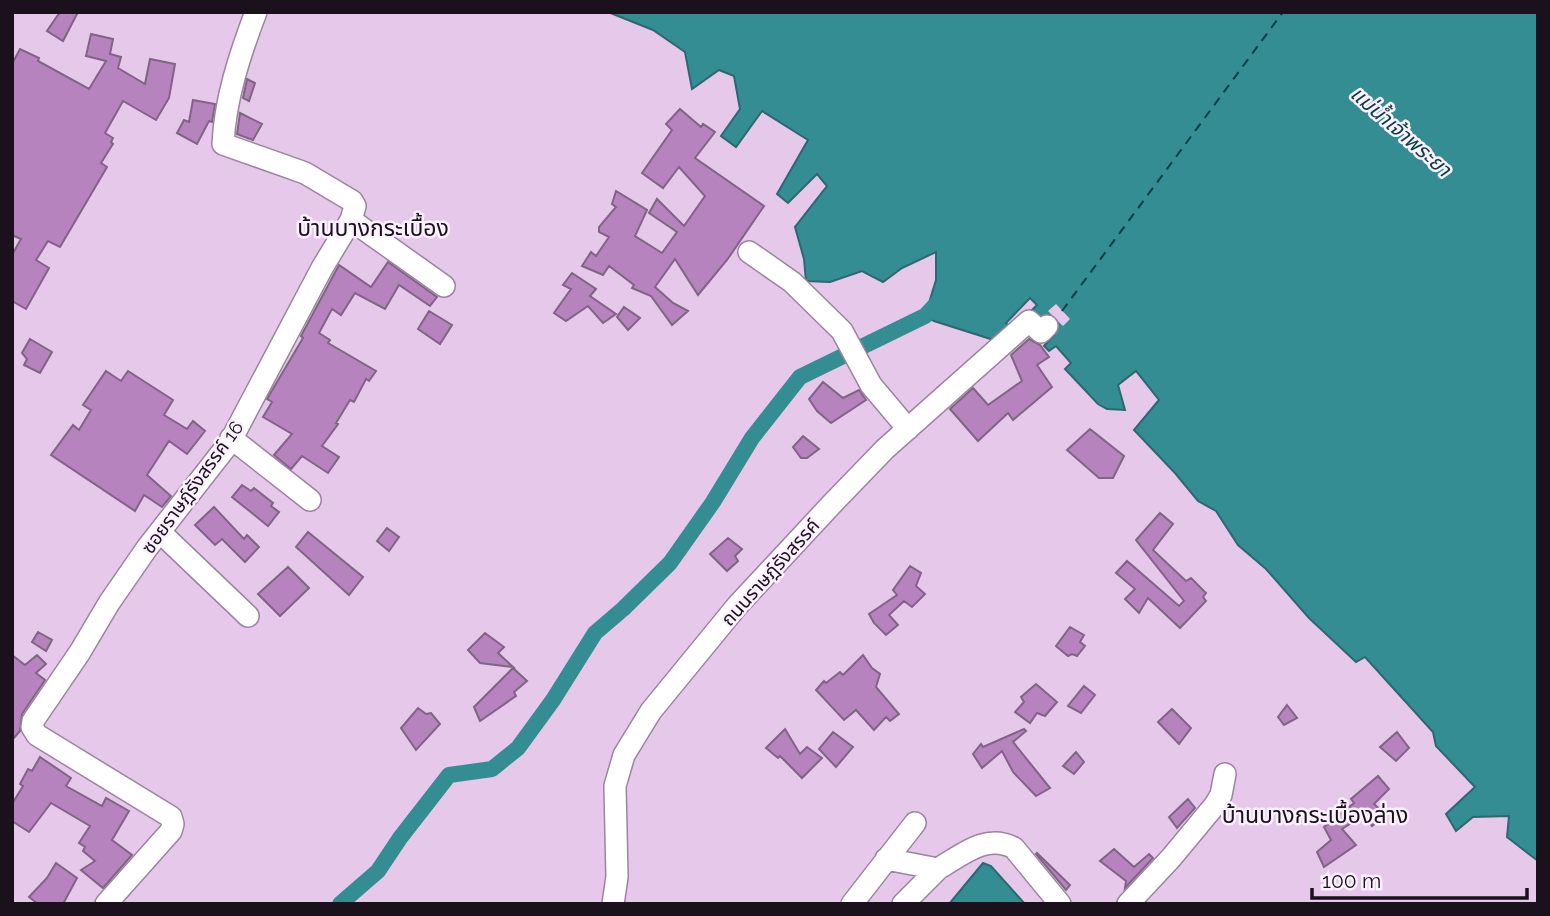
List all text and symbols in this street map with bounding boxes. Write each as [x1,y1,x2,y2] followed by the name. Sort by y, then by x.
[1346,79,1459,182] water label: แม่น้ำเจ้าพระยา
[297,212,449,241] district label: บ้านบางกระเบื้อง
[137,416,247,558] street label: ซอยราษฎ์รังสรรค์ 16
[716,514,824,630] street label: ถนนราษฎ์รังสรรค์
[1222,799,1408,828] district label: บ้านบางกระเบื้องล่าง
[1312,856,1527,900] scale bar
[1322,868,1381,893] text: 100 m

